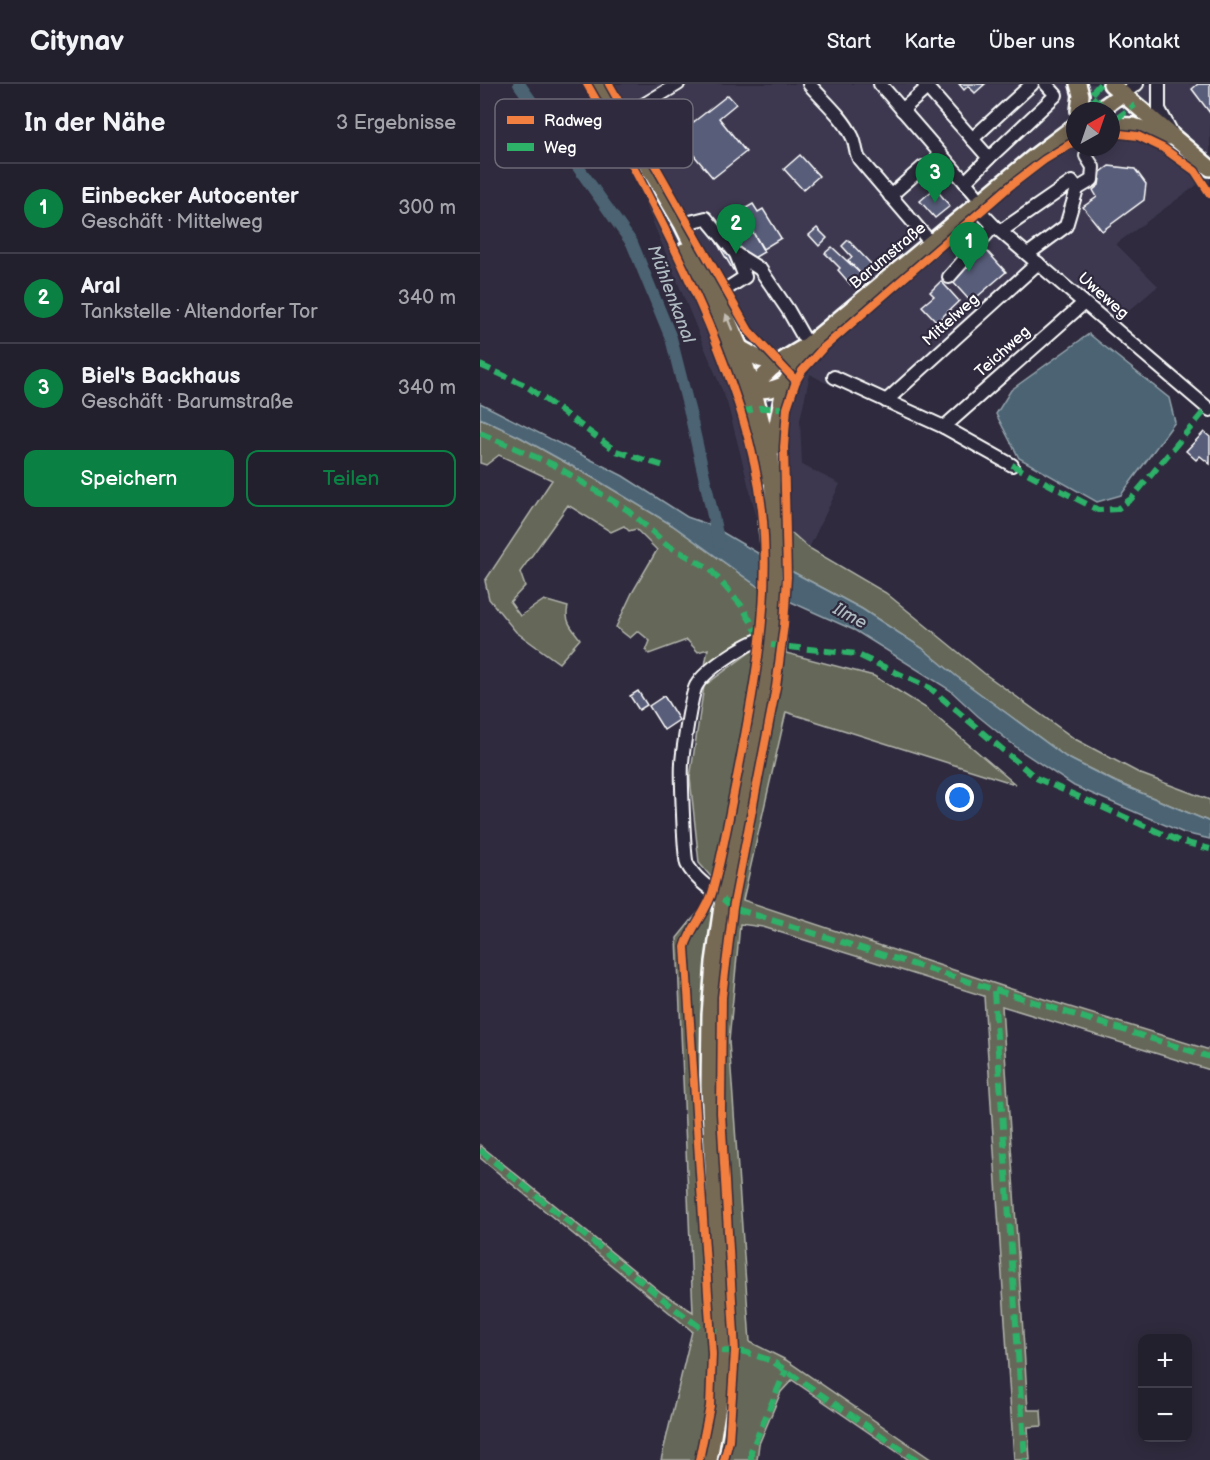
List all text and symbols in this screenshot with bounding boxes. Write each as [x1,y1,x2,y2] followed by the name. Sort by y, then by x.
[30,25,124,58] text: Citynav
[827,29,871,54] text: Start
[904,29,956,54] text: Karte
[989,29,1075,54] text: Über uns
[1108,29,1180,54] text: Kontakt
[495,99,693,168] legend
[1066,102,1120,156] north arrow
[24,108,166,139] text: In der Nähe
[336,111,456,135] text: 3 Ergebnisse
[544,112,602,131] text: Radweg
[544,139,576,158] text: Weg
[916,154,954,203] pin: 3
[81,183,299,210] text: Einbecker Autocenter
[39,196,48,220] text: 1
[398,196,456,220] text: 300 m
[716,204,756,254] pin: 2
[81,210,263,234] text: Geschäft · Mittelweg
[846,218,930,293] street label: Barumstraße
[950,222,988,272] pin: 1
[643,242,700,347] water label: Mühlenkanal
[1074,269,1132,323] street label: Uweweg
[81,273,120,300] text: Aral
[38,286,49,310] text: 2
[398,286,456,310] text: 340 m
[919,290,983,350] street label: Mittelweg
[81,300,318,324] text: Tankstelle · Altendorfer Tor
[724,313,733,331] one-way arrow
[971,322,1035,382] street label: Teichweg
[81,363,240,390] text: Biel's Backhaus
[38,376,49,400] text: 3
[398,376,456,400] text: 340 m
[81,390,293,414] text: Geschäft · Barumstraße
[24,450,234,507] button: Speichern
[246,450,456,507] button: Teilen
[829,598,870,634] water label: Ilme
[945,783,974,812] your location
[1138,1334,1192,1442] map controls
[1138,1334,1192,1388] button: +
[1138,1388,1192,1442] button: −

